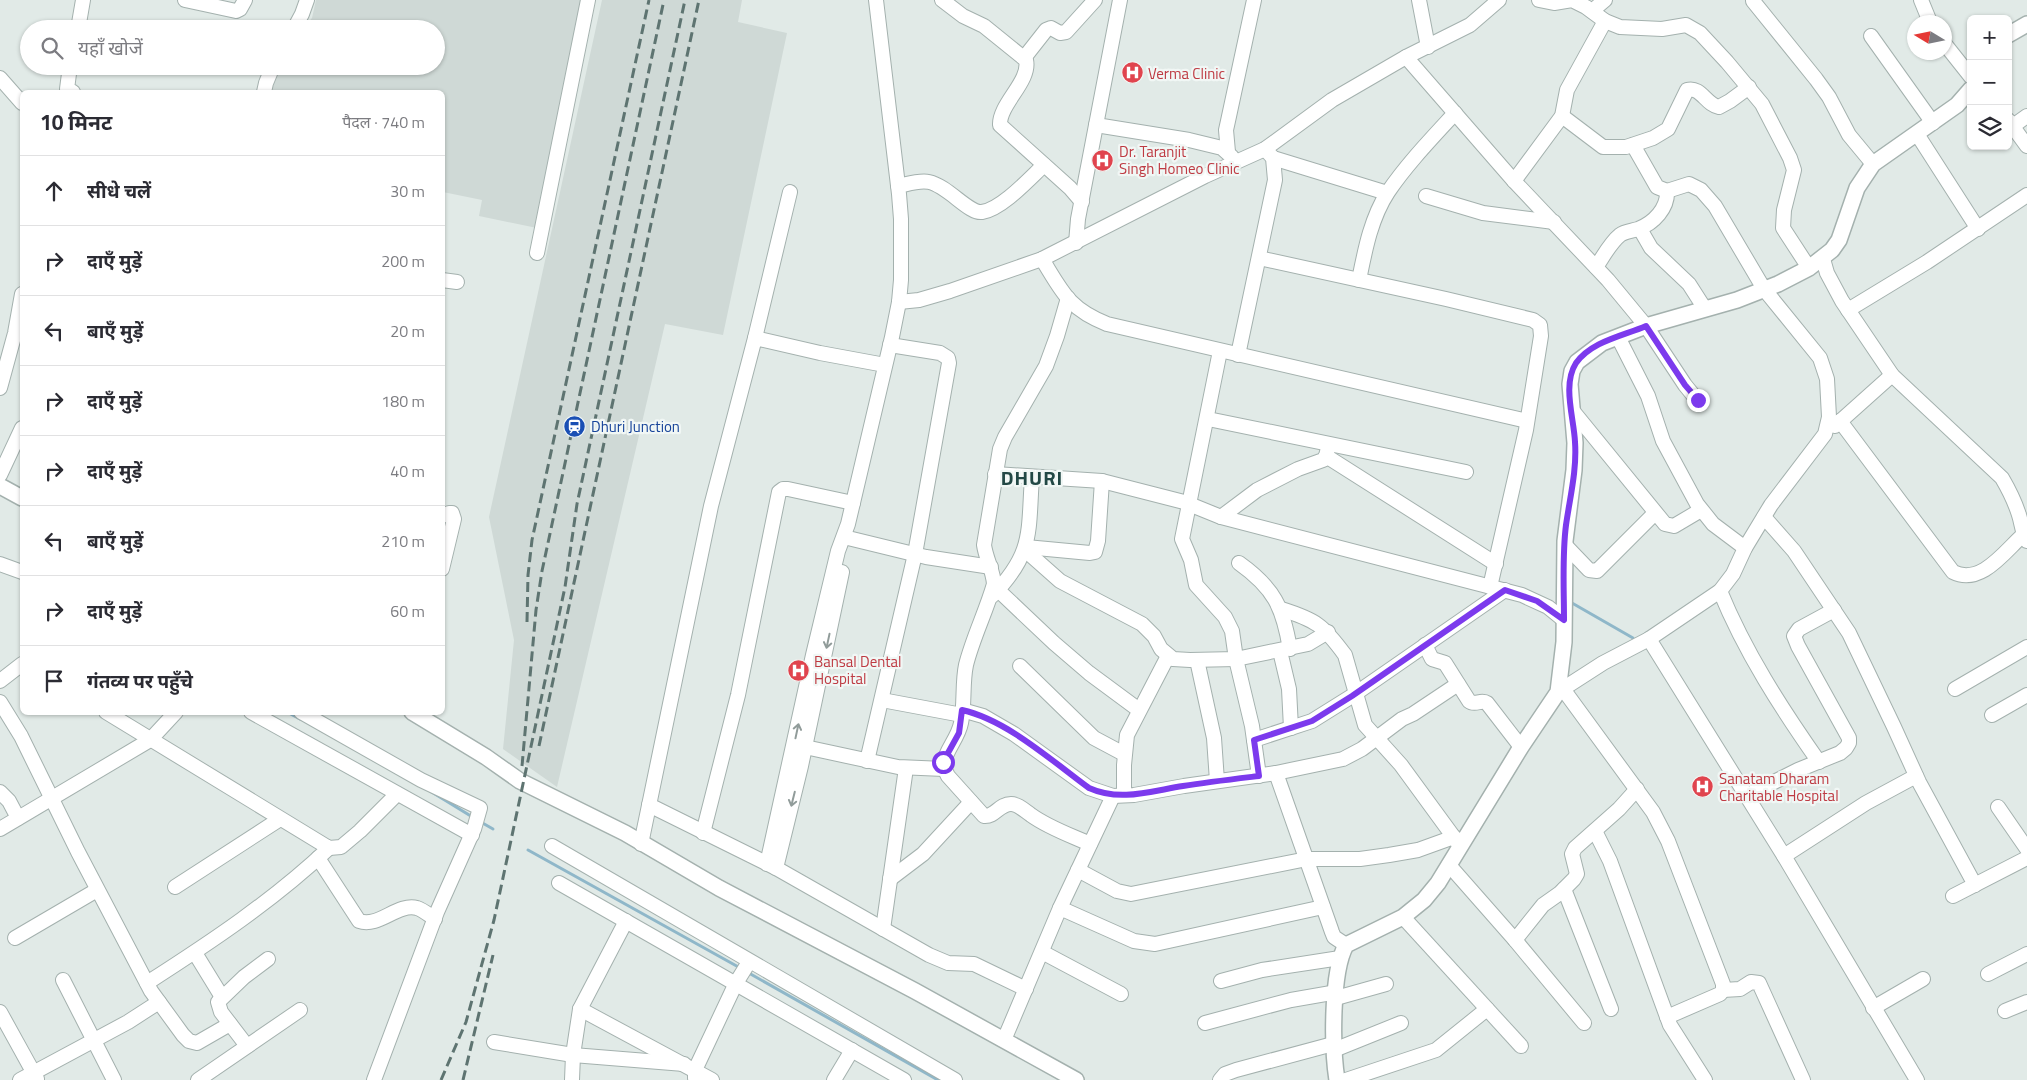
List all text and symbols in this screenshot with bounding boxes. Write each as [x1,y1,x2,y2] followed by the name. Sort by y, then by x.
[1907,15,1952,60] north arrow
[1967,15,2012,150] map controls
[1967,15,2012,60] button: +
[20,20,445,75] search box
[78,33,143,62] text: यहाँ खोजें
[38,34,66,62] icon: search
[1967,60,2012,105] button: −
[1120,61,1144,85] hospital icon: Verma Clinic
[1148,62,1225,85] place label: Verma Clinic
[1967,105,2012,150] button: layers
[40,106,112,138] text: 10 मिनट
[342,110,425,134] text: पैदल · 740 m
[1119,140,1240,180] place label: Dr. Taranjit Singh Homeo Clinic
[1091,148,1115,172] hospital icon: Dr. Taranjit Singh Homeo Clinic
[87,176,151,205] text: सीधे चलें
[40,177,68,205] icon: ahead
[390,179,425,203] text: 30 m
[87,246,142,275] text: दाएँ मुड़ें
[40,247,68,275] icon: right
[381,249,425,273] text: 200 m
[87,316,143,345] text: बाएँ मुड़ें
[40,317,68,345] icon: left
[390,319,425,343] text: 20 m
[87,386,142,415] text: दाएँ मुड़ें
[40,387,68,415] icon: right
[381,389,425,413] text: 180 m
[1687,389,1710,412] route end
[563,414,587,438] station icon: Dhuri Junction
[591,415,680,438] place label: Dhuri Junction
[87,456,142,485] text: दाएँ मुड़ें
[40,457,68,485] icon: right
[390,459,425,483] text: 40 m
[1001,462,1063,493] district label: DHURI
[87,526,143,555] text: बाएँ मुड़ें
[40,527,68,555] icon: left
[381,529,425,553] text: 210 m
[87,596,142,625] text: दाएँ मुड़ें
[40,597,68,625] icon: right
[390,599,425,623] text: 60 m
[823,632,832,648] one-way arrow
[814,650,902,690] place label: Bansal Dental Hospital
[786,658,810,682] hospital icon: Bansal Dental Hospital
[87,666,193,695] text: गंतव्य पर पहुँचे
[40,667,68,695] icon: arrive
[793,723,802,739] one-way arrow
[932,751,955,774] route start
[1719,767,1839,807] place label: Sanatam Dharam Charitable Hospital
[1691,775,1715,799] hospital icon: Sanatam Dharam Charitable Hospital
[788,791,797,807] one-way arrow

